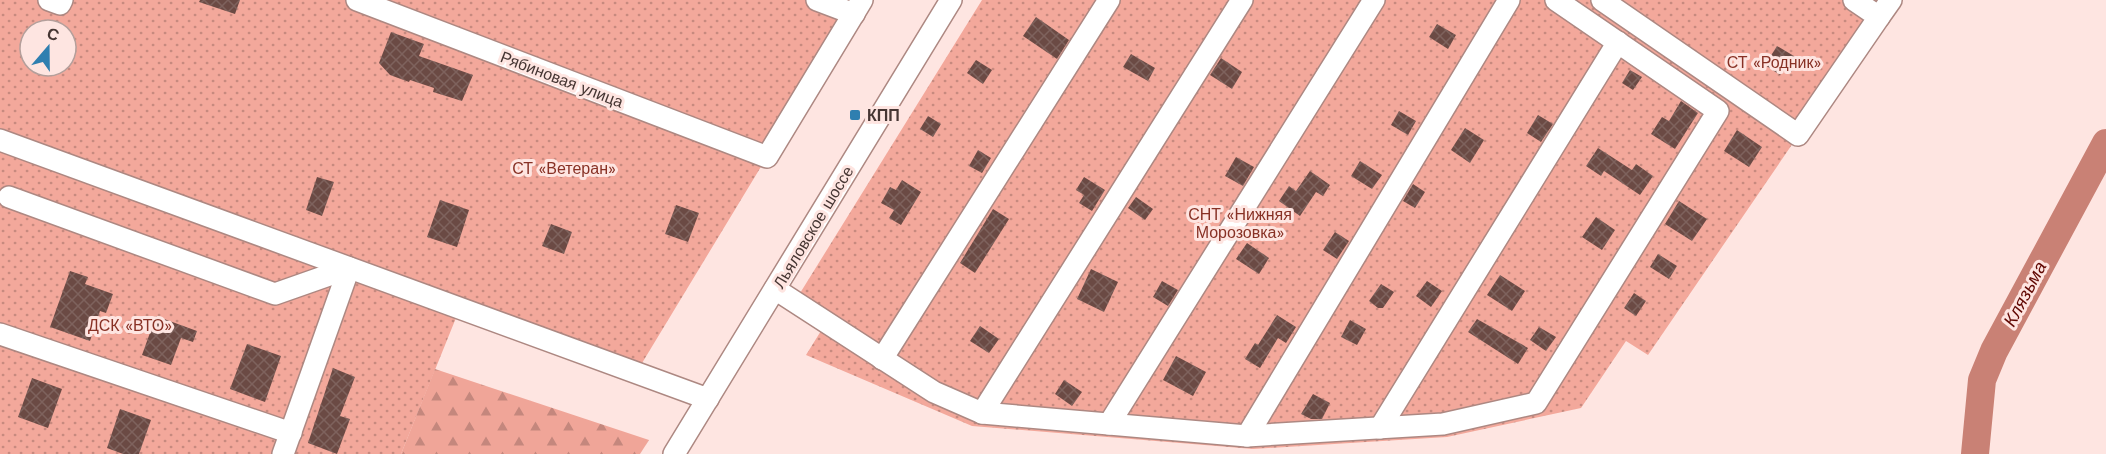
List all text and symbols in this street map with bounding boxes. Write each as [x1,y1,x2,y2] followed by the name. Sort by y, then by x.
[18,18,78,78] north arrow
[44,23,62,45] text: С
[498,47,626,112] street label: Рябиновая улица
[1727,53,1821,72] park label: СТ «Родник»
[867,106,900,125] place label: КПП
[848,108,862,122] marker: КПП
[512,159,616,178] park label: СТ «Ветеран»
[769,163,857,292] street label: Льяловское шоссе
[1188,205,1292,242] park label: СНТ «Нижняя Морозовка»
[1999,258,2050,330] water label: Клязьма
[88,316,172,335] park label: ДСК «ВТО»

